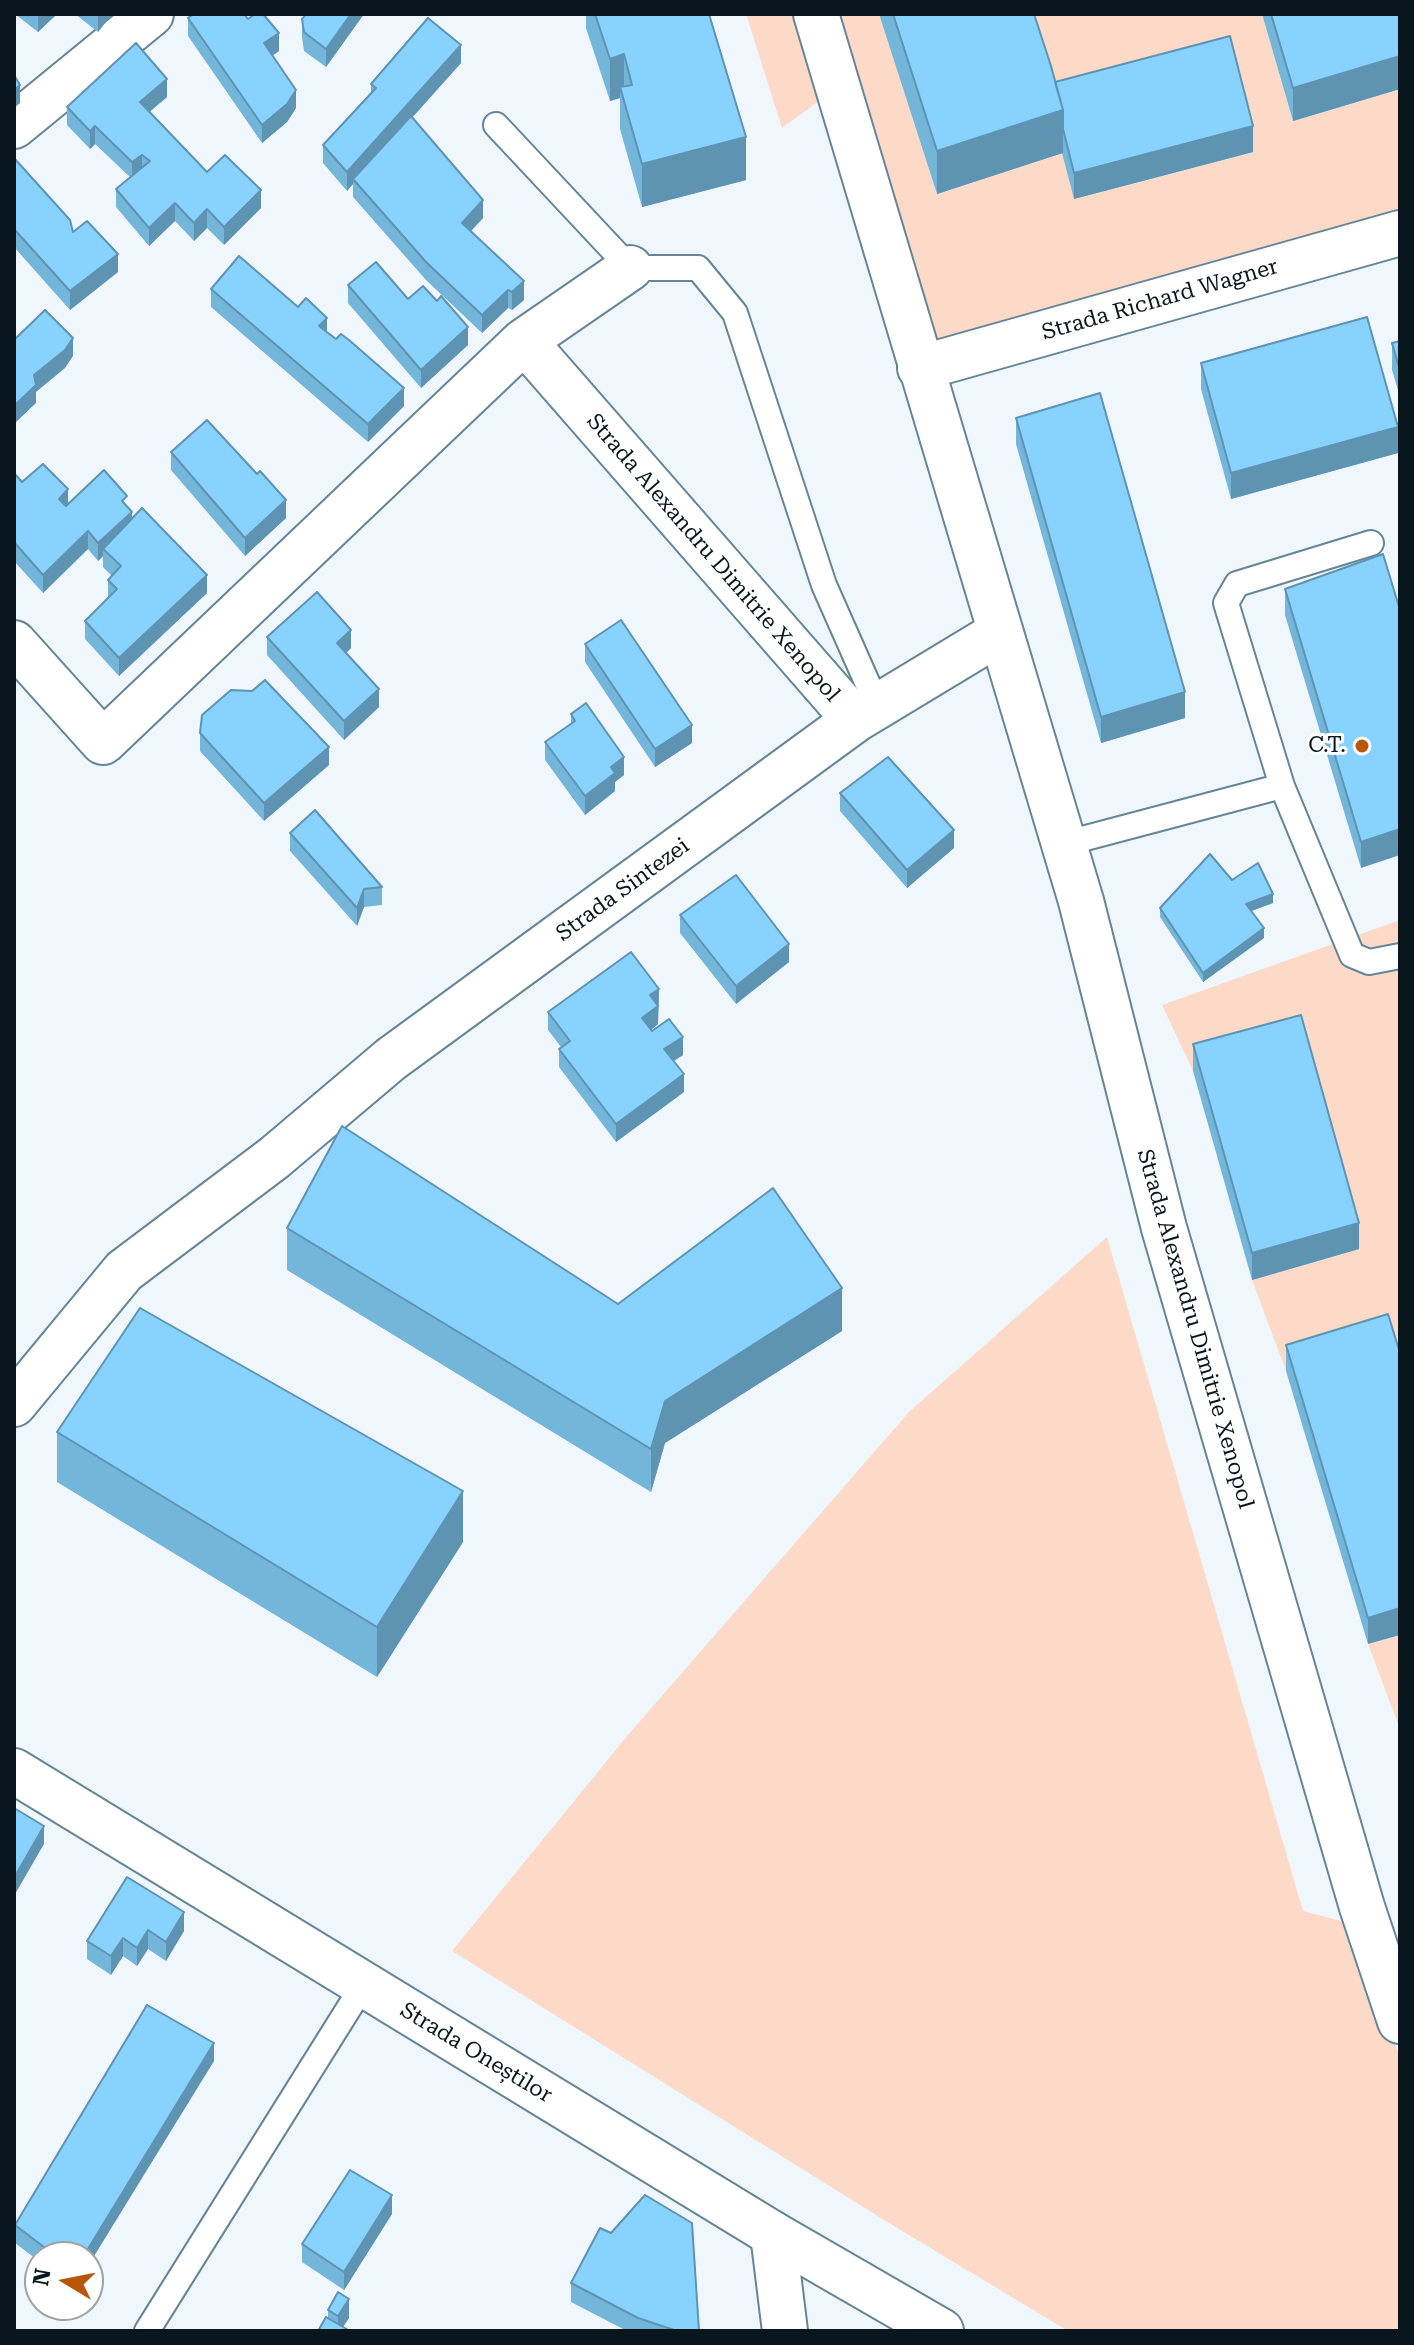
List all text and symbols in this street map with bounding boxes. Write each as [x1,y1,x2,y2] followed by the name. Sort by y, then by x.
[1039,254,1281,346] street label: Strada Richard Wagner
[581,409,845,707] street label: Strada Alexandru Dimitrie Xenopol
[1308,733,1346,759] place label: C.T.
[1353,737,1371,755] marker: C.T.
[551,833,695,947] street label: Strada Sintezei
[1131,1146,1259,1512] street label: Strada Alexandru Dimitrie Xenopol
[395,1997,557,2109] street label: Strada Oneștilor
[24,2241,104,2321] north arrow
[28,2267,56,2288] text: N

